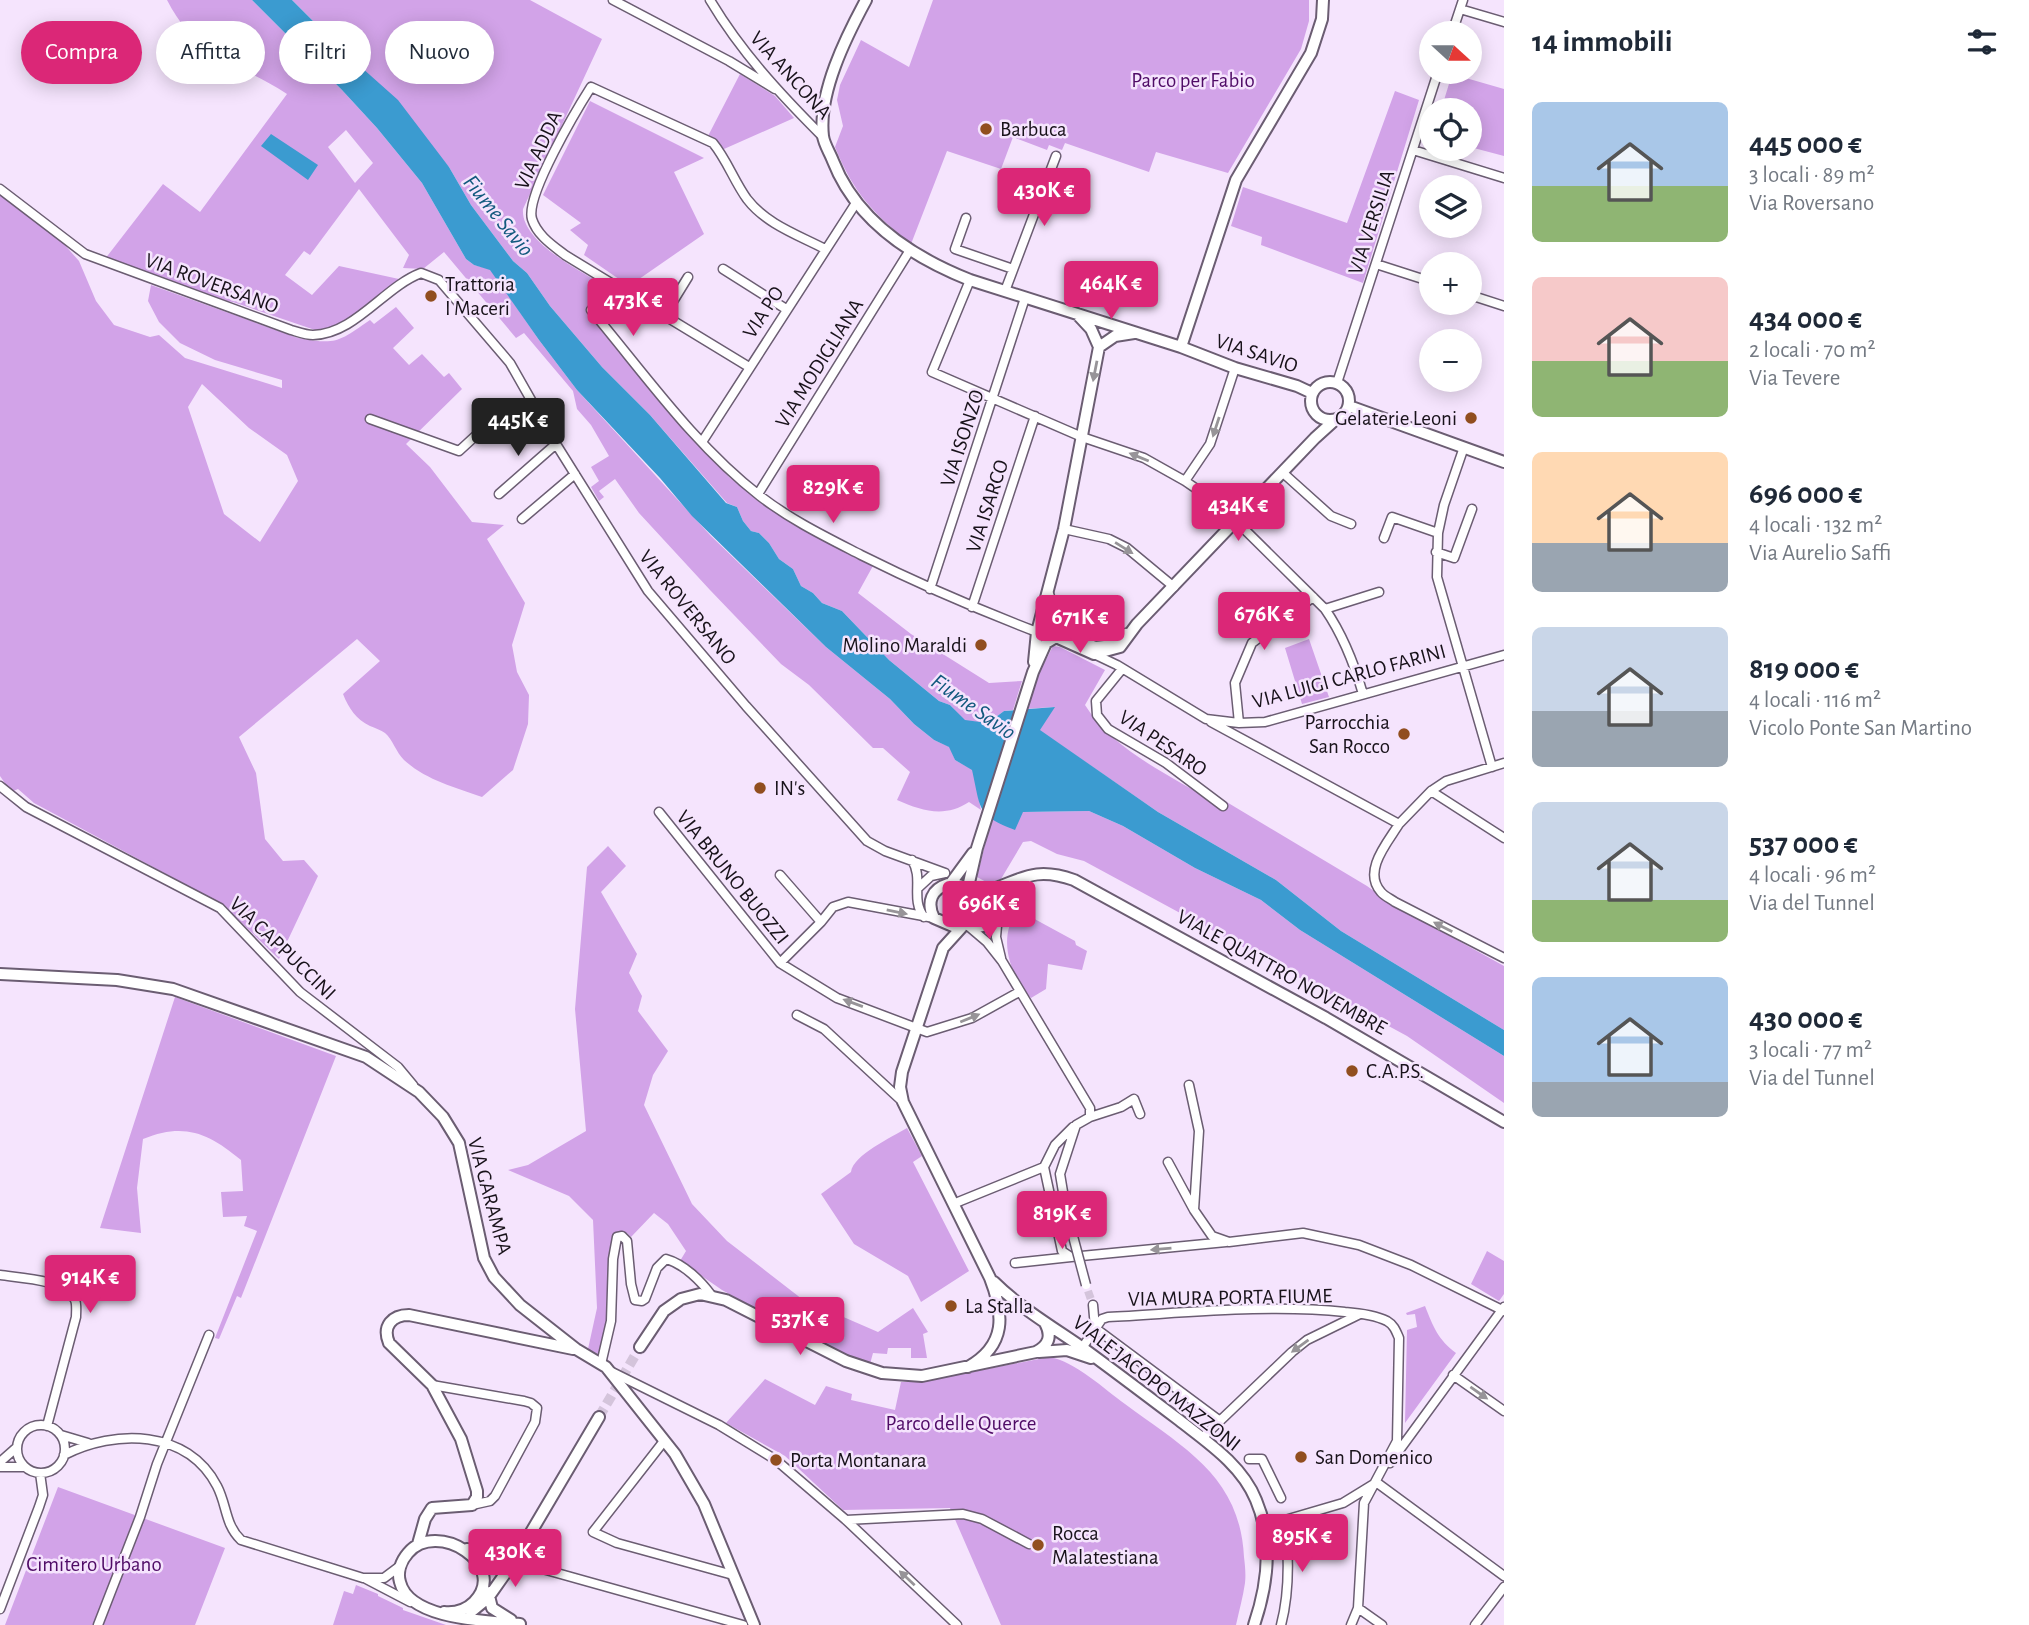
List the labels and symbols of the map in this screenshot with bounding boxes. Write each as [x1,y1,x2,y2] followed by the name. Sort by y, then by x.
[1419,21,1482,84] north arrow
[746,27,835,123] street label: VIA ANCONA
[1131,70,1255,91] park label: Parco per Fabio
[511,108,566,193] street label: VIA ADDA
[1000,119,1067,140] place label: Barbuca
[978,121,994,137] marker: Barbuca
[1345,167,1398,277] street label: VIA VERSILIA
[987,168,1101,228] pin: 430K €
[458,171,537,261] water label: Fiume Savio
[142,250,281,317] street label: VIA ROVERSANO
[1054,262,1168,321] pin: 464K €
[445,274,515,319] place label: Trattoria I Maceri
[576,278,690,338] pin: 473K €
[739,283,788,342] street label: VIA PO
[423,288,439,304] marker: Trattoria I Maceri
[771,295,867,431] street label: VIA MODIGLIANA
[1213,330,1301,377] street label: VIA SAVIO
[1089,360,1100,382] one-way arrow
[937,387,988,489] street label: VIA ISONZO
[461,398,575,458] pin: 445K €
[1335,408,1457,429] place label: Gelaterie Leoni
[1463,410,1479,426] marker: Gelaterie Leoni
[1210,417,1220,438] one-way arrow
[1129,451,1150,462] one-way arrow
[963,457,1012,555] street label: VIA ISARCO
[776,466,890,525] pin: 829K €
[1181,484,1295,543] pin: 434K €
[1115,541,1134,554] one-way arrow
[635,546,740,669] street label: VIA ROVERSANO
[1207,592,1321,652] pin: 676K €
[1023,596,1137,655] pin: 671K €
[842,635,967,656] place label: Molino Maraldi
[973,637,989,653] marker: Molino Maraldi
[1250,641,1448,712] street label: VIA LUIGI CARLO FARINI
[927,670,1020,745] water label: Fiume Savio
[1115,706,1210,780] street label: VIA PESARO
[1304,712,1390,757] place label: Parrocchia San Rocco
[1396,726,1412,742] marker: Parrocchia San Rocco
[774,778,805,799] place label: IN's
[752,780,768,796] marker: IN's
[673,807,793,948] street label: VIA BRUNO BUOZZI
[932,881,1046,941] pin: 696K €
[226,893,340,1004] street label: VIA CAPPUCCINI
[886,906,908,917] one-way arrow
[1173,906,1390,1039] street label: VIALE QUATTRO NOVEMBRE
[1433,921,1453,933] one-way arrow
[842,998,863,1009] one-way arrow
[959,1012,980,1023] one-way arrow
[1366,1061,1424,1082] place label: C.A.P.S.
[1344,1063,1360,1079] marker: C.A.P.S.
[464,1135,515,1257] street label: VIA GARAMPA
[1005,1192,1119,1251] pin: 819K €
[1150,1243,1172,1254] one-way arrow
[33,1256,147,1315] pin: 914K €
[1128,1285,1332,1310] street label: VIA MURA PORTA FIUME
[965,1296,1034,1317] place label: La Stalla
[743,1298,857,1357] pin: 537K €
[943,1298,959,1314] marker: La Stalla
[1069,1312,1244,1455] street label: VIALE JACOPO MAZZONI
[1291,1339,1309,1353] one-way arrow
[1470,1386,1488,1400] one-way arrow
[886,1413,1036,1434] park label: Parco delle Querce
[1315,1447,1433,1468] place label: San Domenico
[1293,1449,1309,1465] marker: San Domenico
[790,1450,927,1471] place label: Porta Montanara
[768,1452,784,1468] marker: Porta Montanara
[1245,1514,1359,1574] pin: 895K €
[1052,1523,1159,1568] place label: Rocca Malatestiana
[458,1530,572,1589] pin: 430K €
[1030,1537,1046,1553] marker: Rocca Malatestiana
[26,1554,162,1575] park label: Cimitero Urbano
[899,1571,916,1587] one-way arrow

